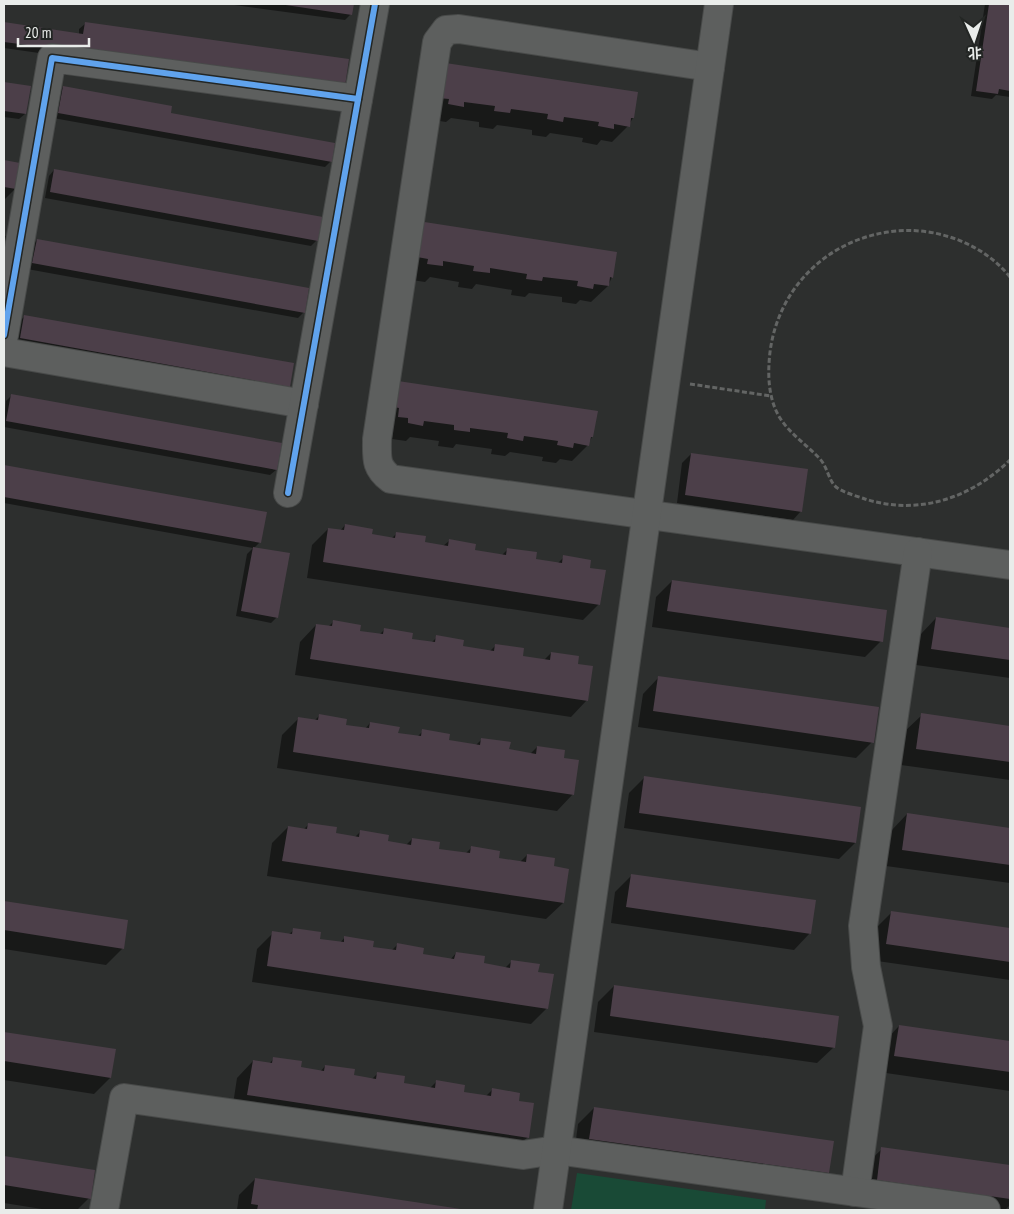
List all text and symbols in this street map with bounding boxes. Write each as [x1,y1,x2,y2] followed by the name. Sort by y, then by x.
[18,15,89,47] scale bar
[949,15,999,65] north arrow
[25,23,51,42] text: 20 m
[967,44,982,62] text: 北

